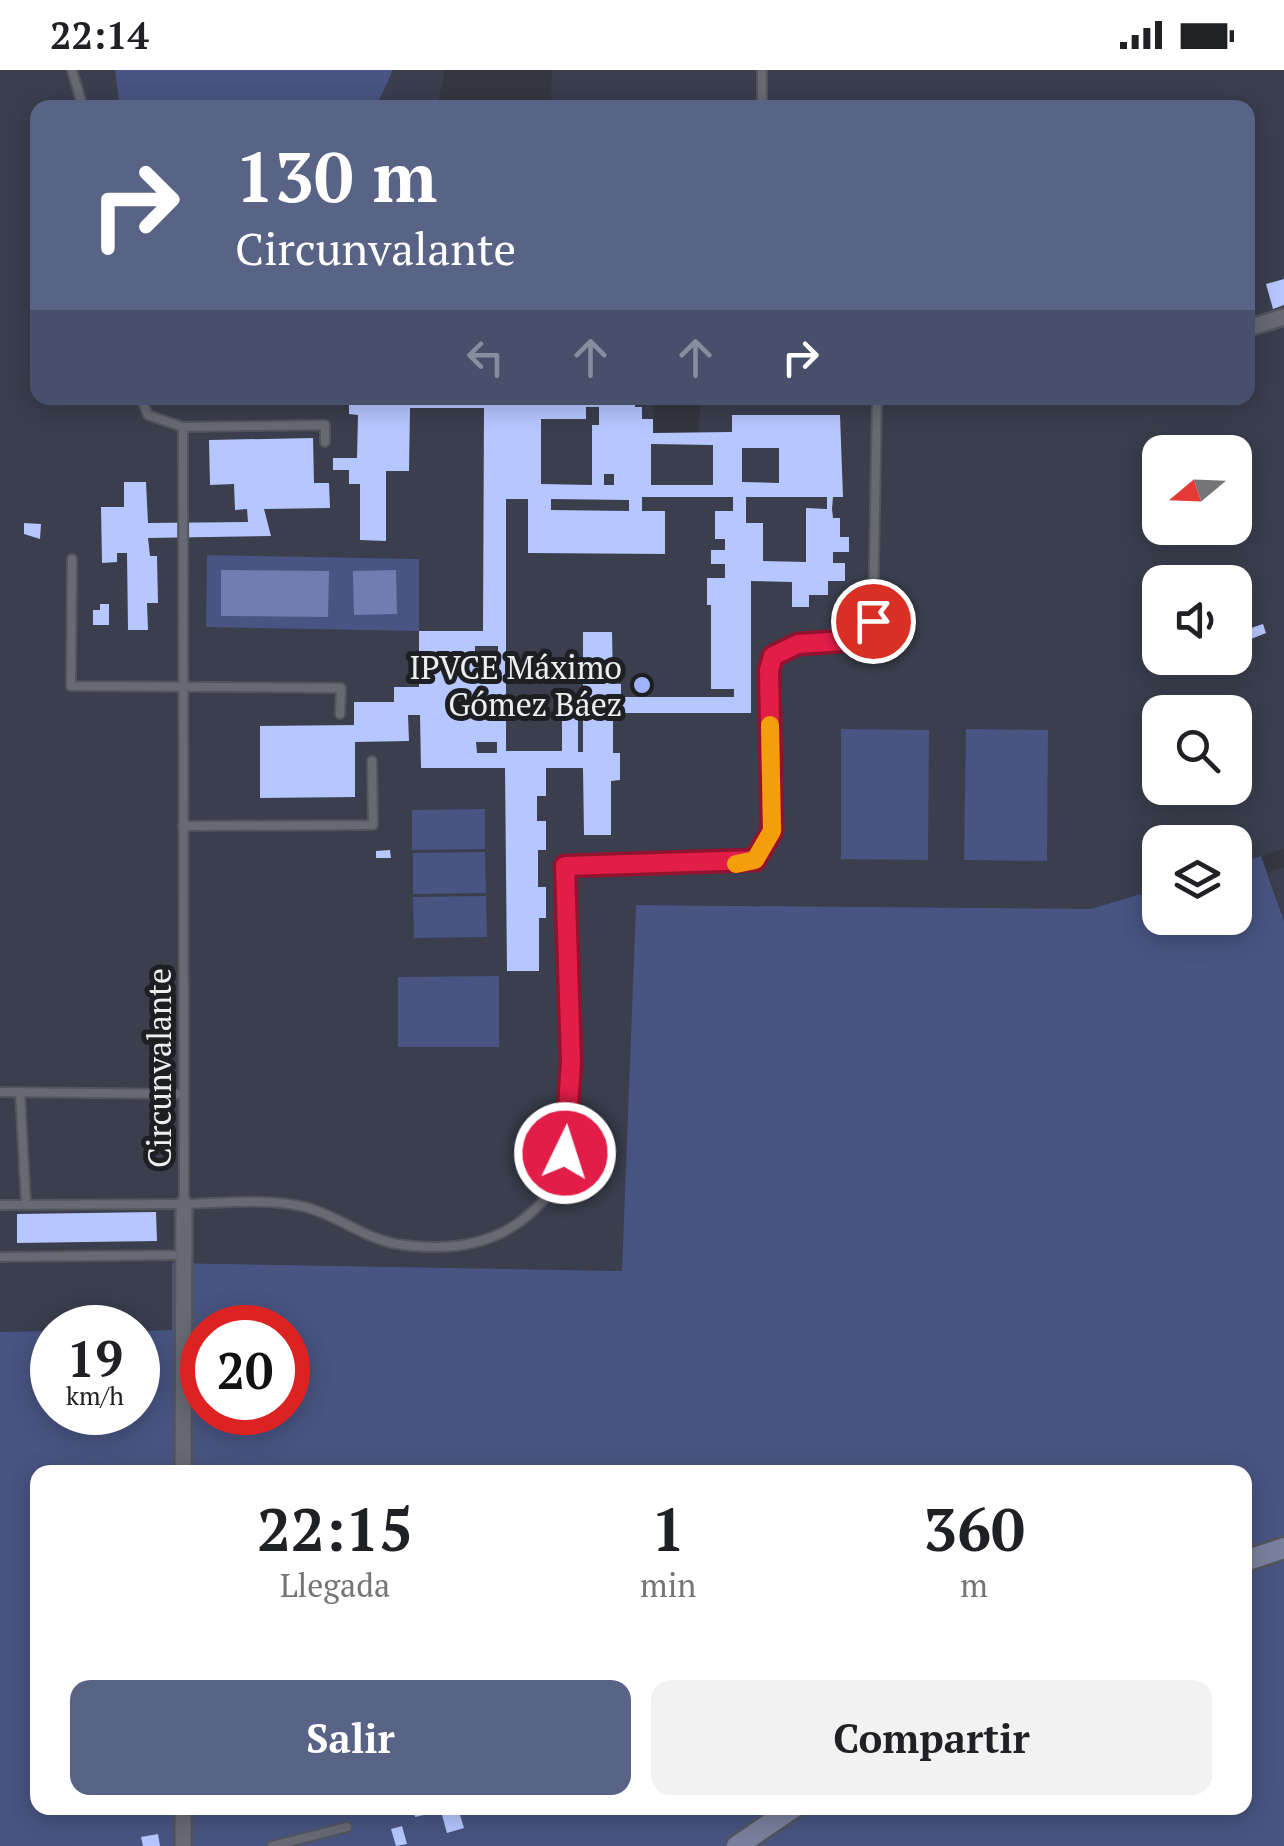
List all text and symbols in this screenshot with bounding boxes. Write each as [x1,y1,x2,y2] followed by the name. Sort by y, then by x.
[50,10,149,60] text: 22:14
[235,129,437,222] text: 130 m
[70,140,200,270] icon: right
[235,218,516,278] text: Circunvalante
[458,330,513,385] icon: left
[563,330,618,385] icon: ahead
[668,330,723,385] icon: ahead
[773,330,828,385] icon: right
[1142,435,1252,545] north arrow
[1142,435,1252,935] map controls
[1142,565,1252,675] button: sound
[831,579,916,664] pin
[846,594,901,649] icon: arrive
[409,646,622,725] place label: IPVCE Máximo Gómez Báez
[631,674,653,696] marker: IPVCE Máximo Gómez Báez
[1142,695,1252,805] button: search
[1142,825,1252,935] button: layers
[138,968,180,1168] street label: Circunvalante
[513,1101,617,1205] position arrow
[180,1305,310,1435] speed limit sign: 20
[67,1325,123,1391] text: 19
[66,1379,124,1412] text: km/h
[257,1489,413,1568] text: 22:15
[651,1489,685,1568] text: 1
[923,1489,1025,1568] text: 360
[280,1564,390,1606] text: Llegada
[640,1564,696,1606] text: min
[960,1564,988,1606] text: m
[70,1680,631,1795] button: Salir
[651,1680,1212,1795] button: Compartir

